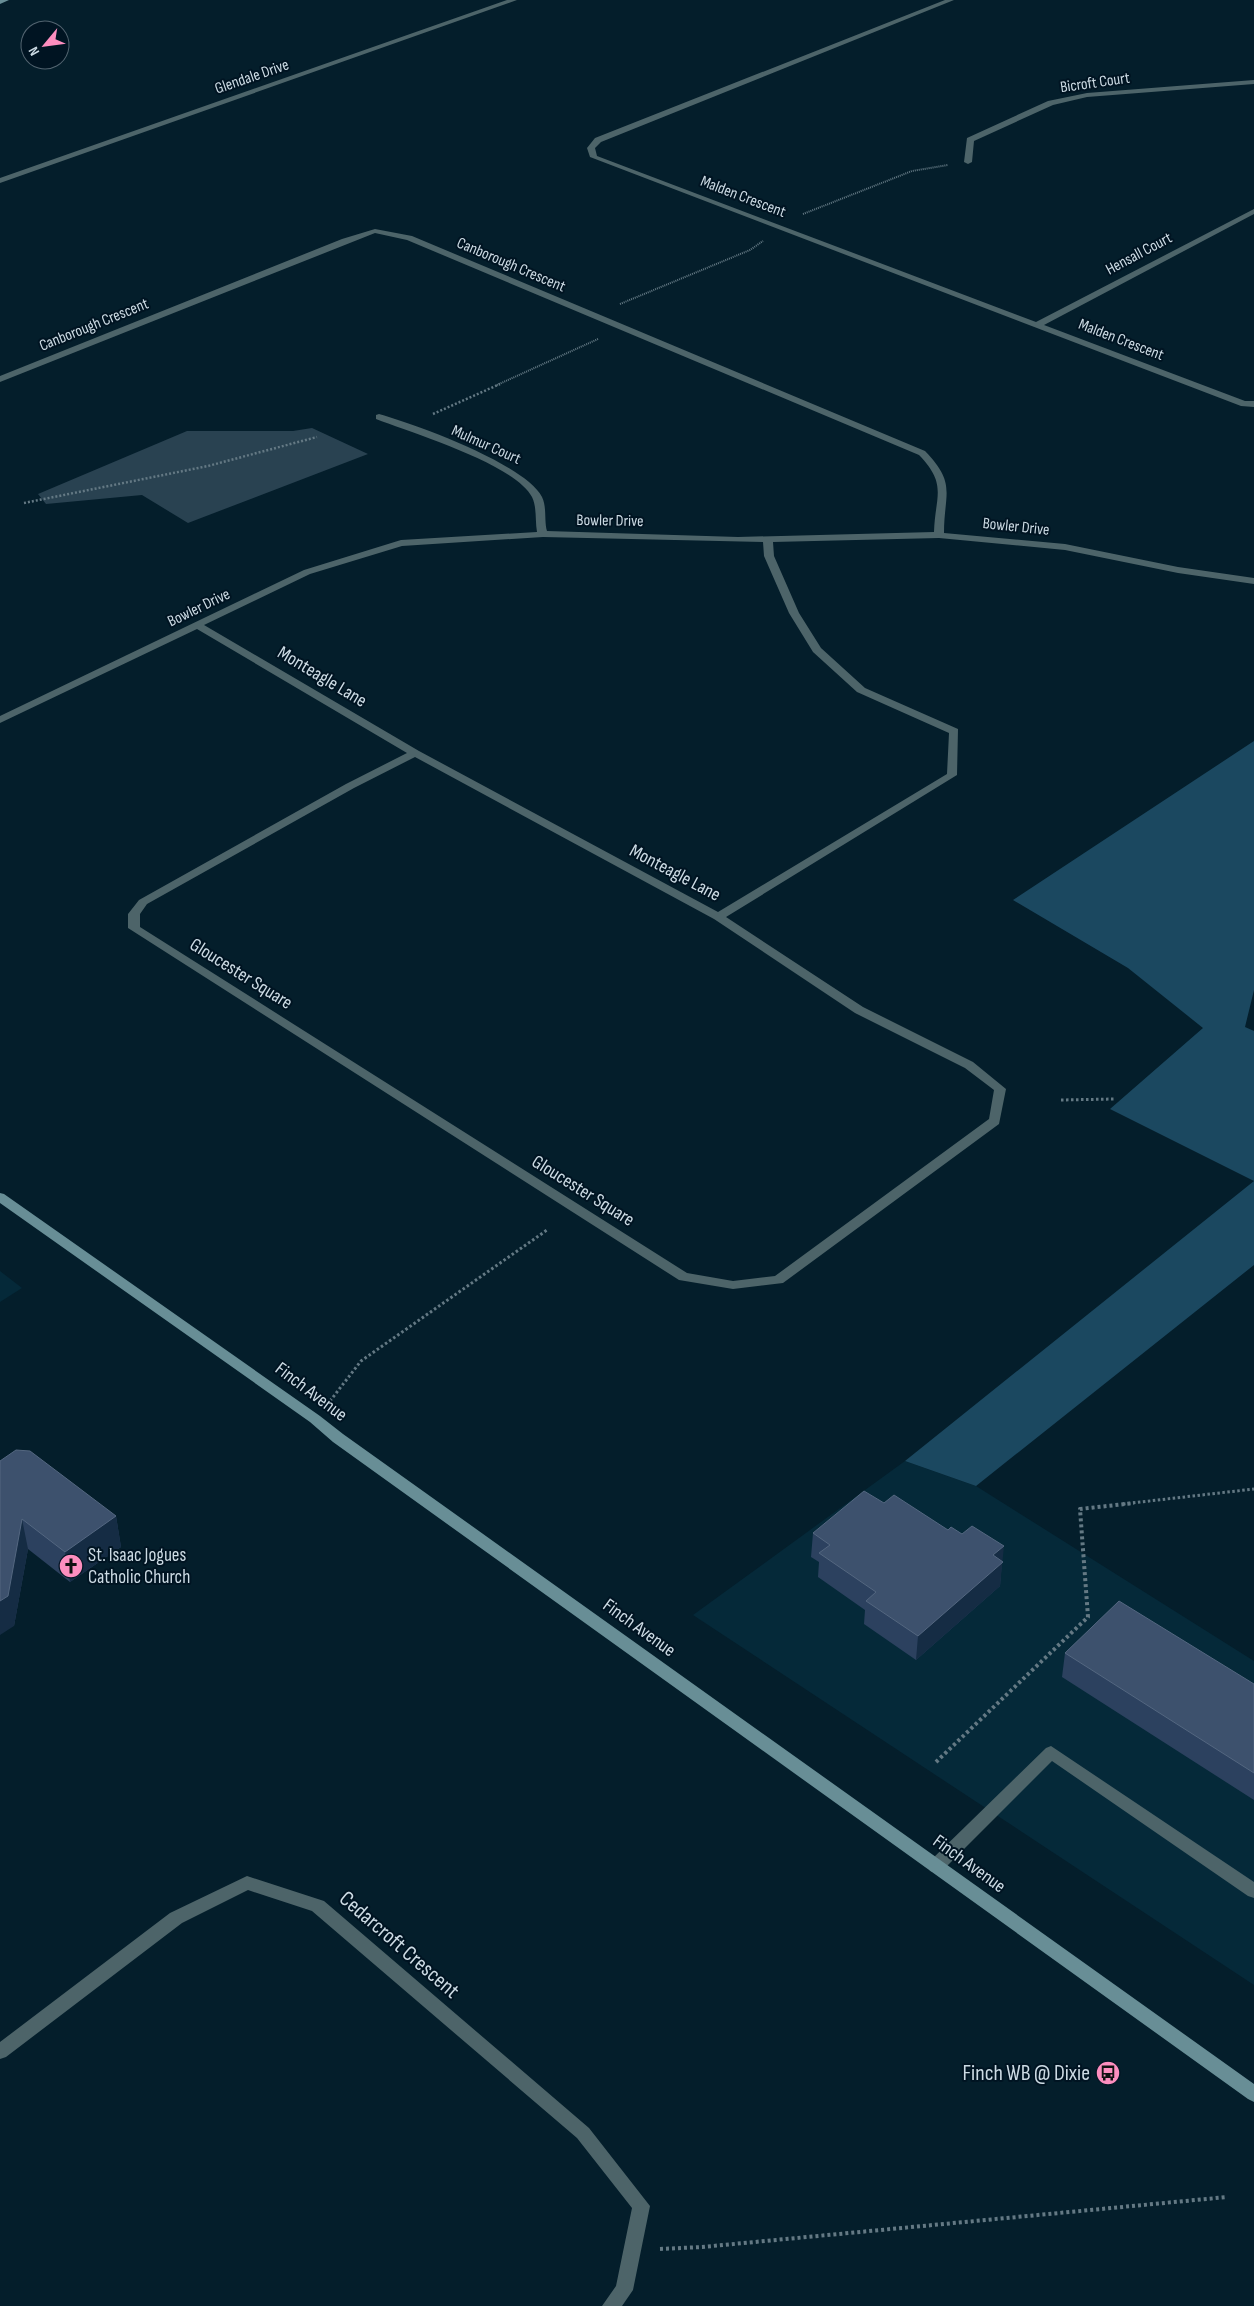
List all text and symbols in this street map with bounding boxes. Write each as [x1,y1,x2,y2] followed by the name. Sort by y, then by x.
[20,20,70,70] north arrow
[25,44,43,58] text: N
[213,55,291,99] street label: Glendale Drive
[1059,69,1131,97] street label: Bicroft Court
[698,172,789,222] street label: Malden Crescent
[1103,229,1176,279] street label: Hensall Court
[454,234,568,296] street label: Canborough Crescent
[37,294,151,356] street label: Canborough Crescent
[1076,315,1167,365] street label: Malden Crescent
[448,421,524,469] street label: Mulmur Court
[576,511,644,531] street label: Bowler Drive
[982,514,1050,540] street label: Bowler Drive
[165,585,233,631] street label: Bowler Drive
[273,641,371,713] street label: Monteagle Lane
[625,839,725,907] street label: Monteagle Lane
[185,933,297,1015] street label: Gloucester Square
[527,1150,639,1232] street label: Gloucester Square
[270,1357,352,1427] street label: Finch Avenue
[88,1544,190,1589] place label: St. Isaac Jogues Catholic Church
[58,1553,84,1579] church icon: St. Isaac Jogues Catholic Church
[598,1594,680,1662] street label: Finch Avenue
[928,1830,1010,1898] street label: Finch Avenue
[333,1886,465,2005] street label: Cedarcroft Crescent
[962,2060,1090,2087] place label: Finch WB @ Dixie
[1095,2060,1121,2086] bus stop icon: Finch WB @ Dixie

